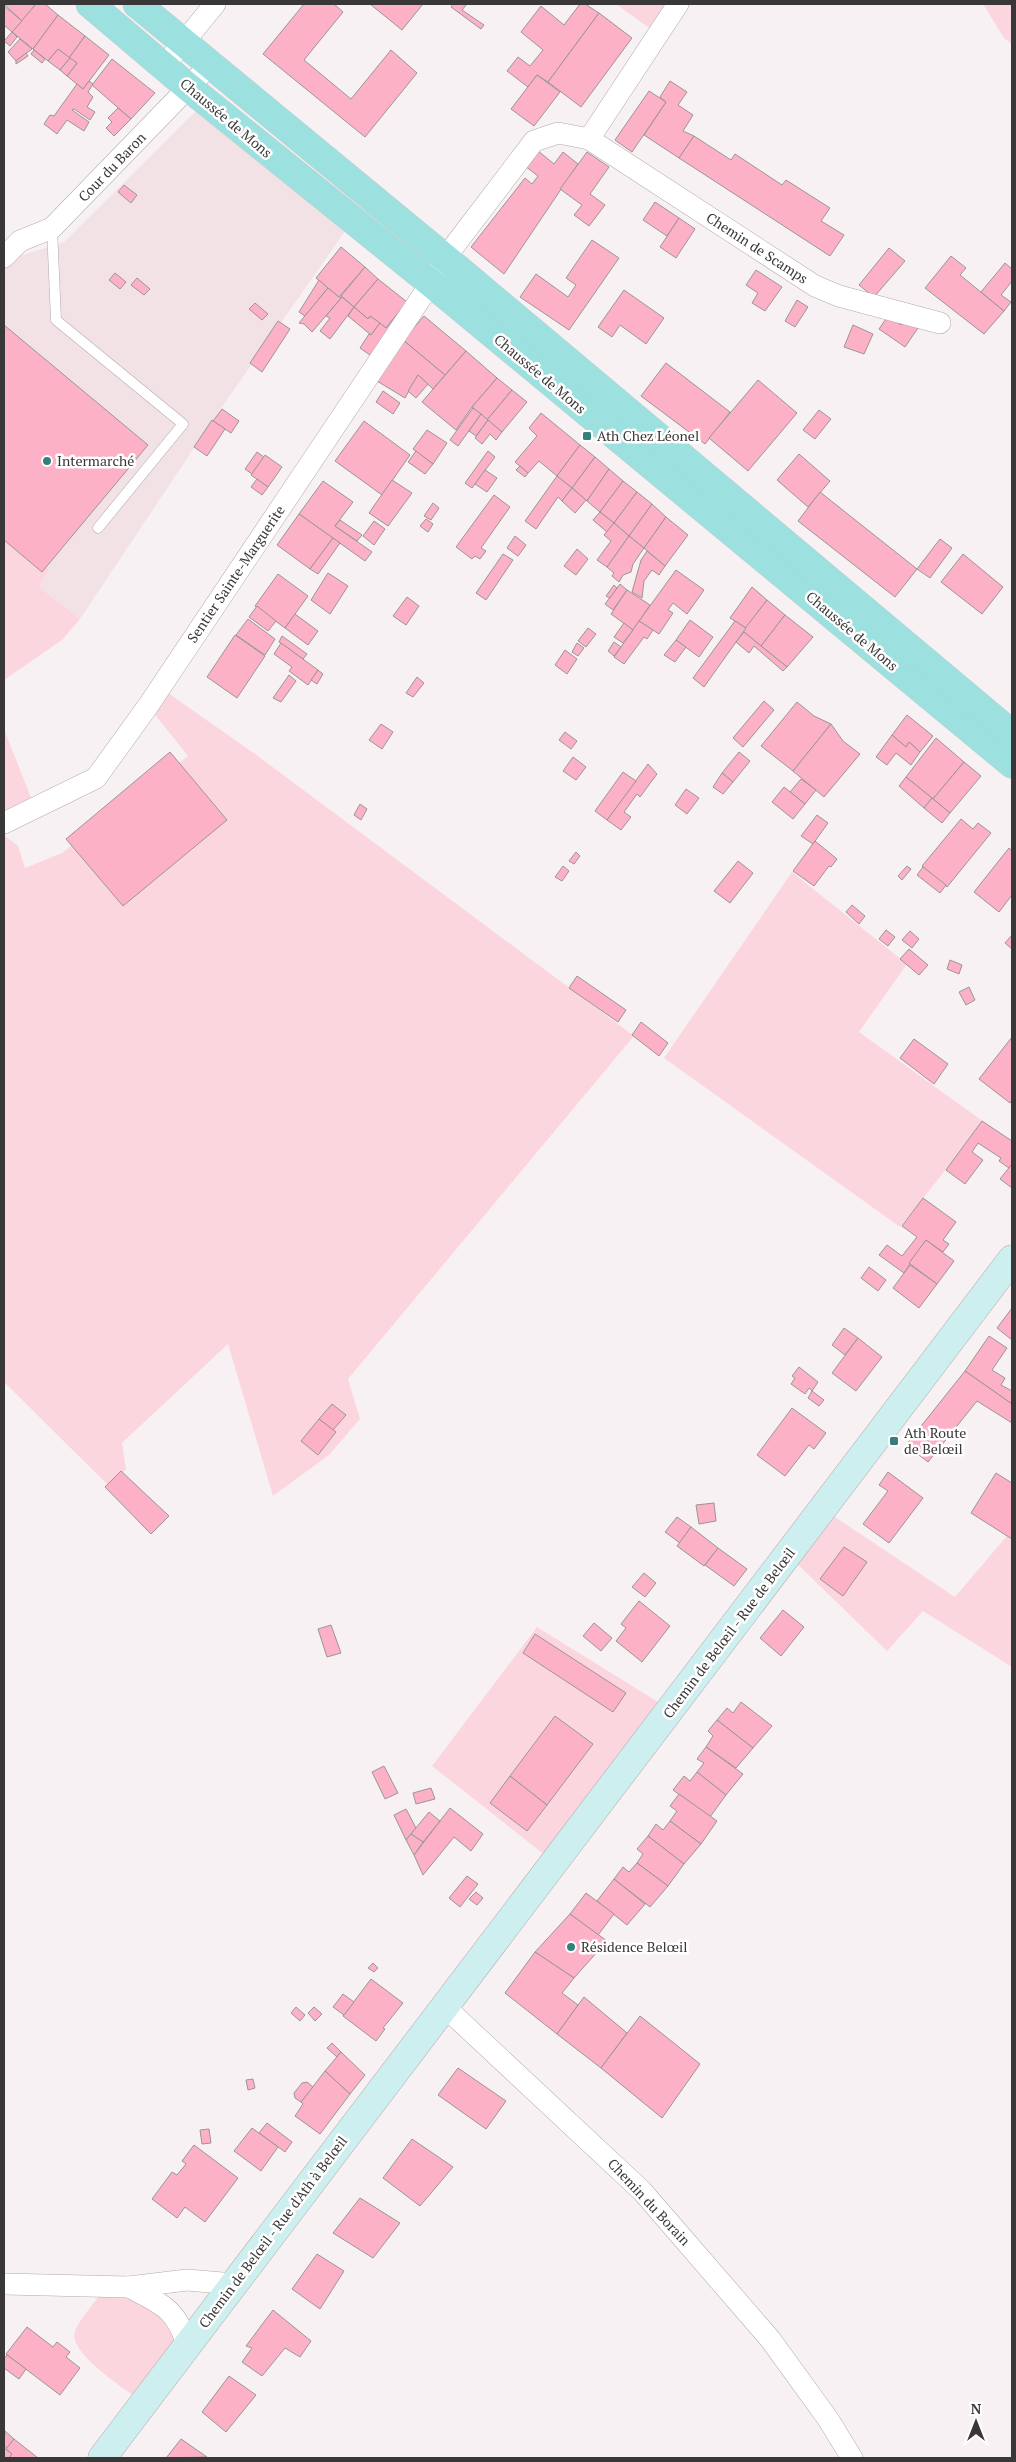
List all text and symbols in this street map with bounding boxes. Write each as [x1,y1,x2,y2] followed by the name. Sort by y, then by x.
[176,74,276,162] street label: Chaussée de Mons
[74,127,150,205] street label: Cour du Baron
[703,208,812,288] street label: Chemin de Scamps
[490,330,590,418] street label: Chaussée de Mons
[597,426,699,445] place label: Ath Chez Léonel
[581,430,593,442] marker: Ath Chez Léonel
[57,451,134,470] place label: Intermarché
[41,455,53,467] marker: Intermarché
[182,501,289,646] street label: Sentier Sainte-Marguerite
[802,587,902,675] street label: Chaussée de Mons
[904,1423,966,1458] place label: Ath Route de Belœil
[888,1435,900,1447] marker: Ath Route de Belœil
[658,1544,799,1722] street label: Chemin de Belœil - Rue de Belœil
[581,1937,687,1956] place label: Résidence Belœil
[565,1941,577,1953] marker: Résidence Belœil
[194,2132,351,2332] street label: Chemin de Belœil - Rue d'Ath à Belœil
[604,2154,695,2250] street label: Chemin du Borain
[951,2397,1001,2447] north arrow
[971,2399,982,2418] text: N

